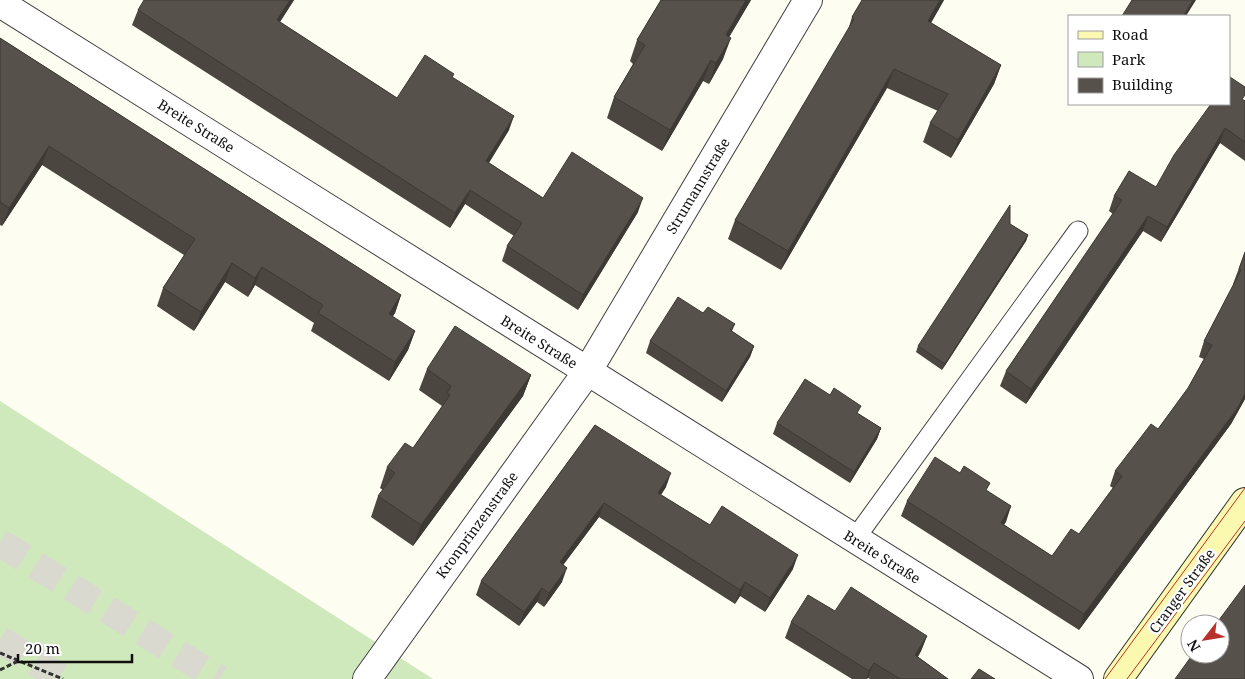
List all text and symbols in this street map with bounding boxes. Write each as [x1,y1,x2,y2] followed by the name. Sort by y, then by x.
[1068,15,1230,105] legend
[1112,24,1148,44] text: Road
[1112,49,1146,69] text: Park
[1112,74,1173,94] text: Building
[154,94,238,157] street label: Breite Straße
[661,134,734,237] street label: Strumannstraße
[497,310,581,373] street label: Breite Straße
[431,467,522,582] street label: Kronprinzenstraße
[840,525,924,588] street label: Breite Straße
[1144,545,1219,637] street label: Cranger Straße
[1180,614,1230,664] north arrow
[18,632,131,664] scale bar
[1182,636,1204,656] text: N
[25,638,60,658] text: 20 m

